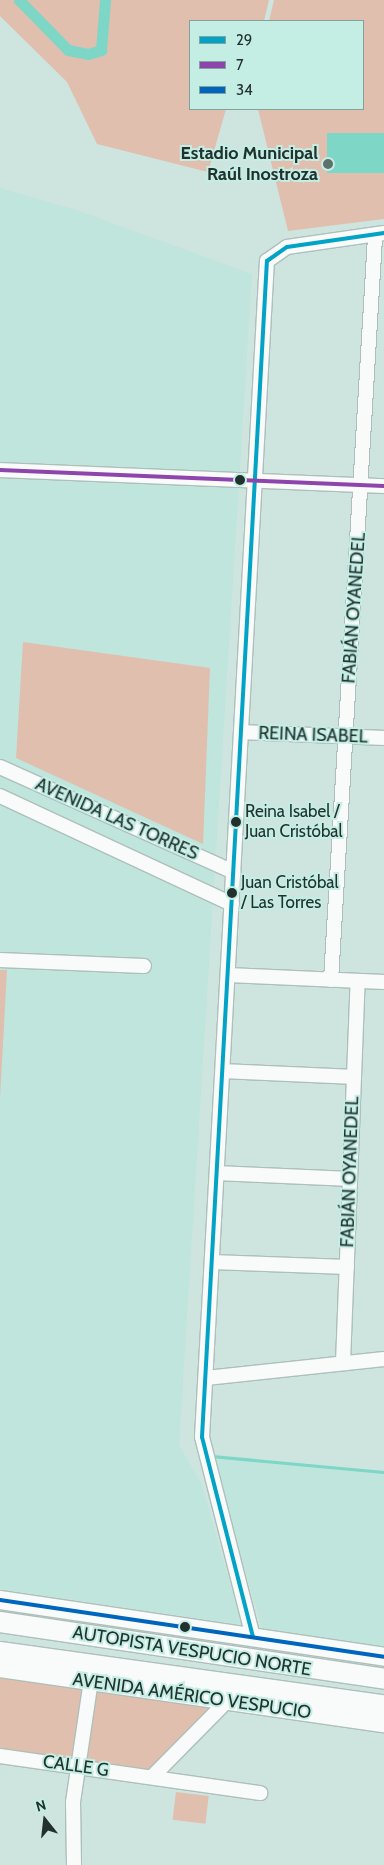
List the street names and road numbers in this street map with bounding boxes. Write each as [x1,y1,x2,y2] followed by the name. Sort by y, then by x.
[338,532,370,684] street label: FABIÁN OYANEDEL
[258,722,368,748] street label: REINA ISABEL
[32,773,202,865] street label: AVENIDA LAS TORRES
[337,1096,363,1248] street label: FABIÁN OYANEDEL
[71,1621,313,1681] street label: AUTOPISTA VESPUCIO NORTE
[71,1669,313,1723] street label: AVENIDA AMÉRICO VESPUCIO
[42,1751,110,1781] street label: CALLE G

